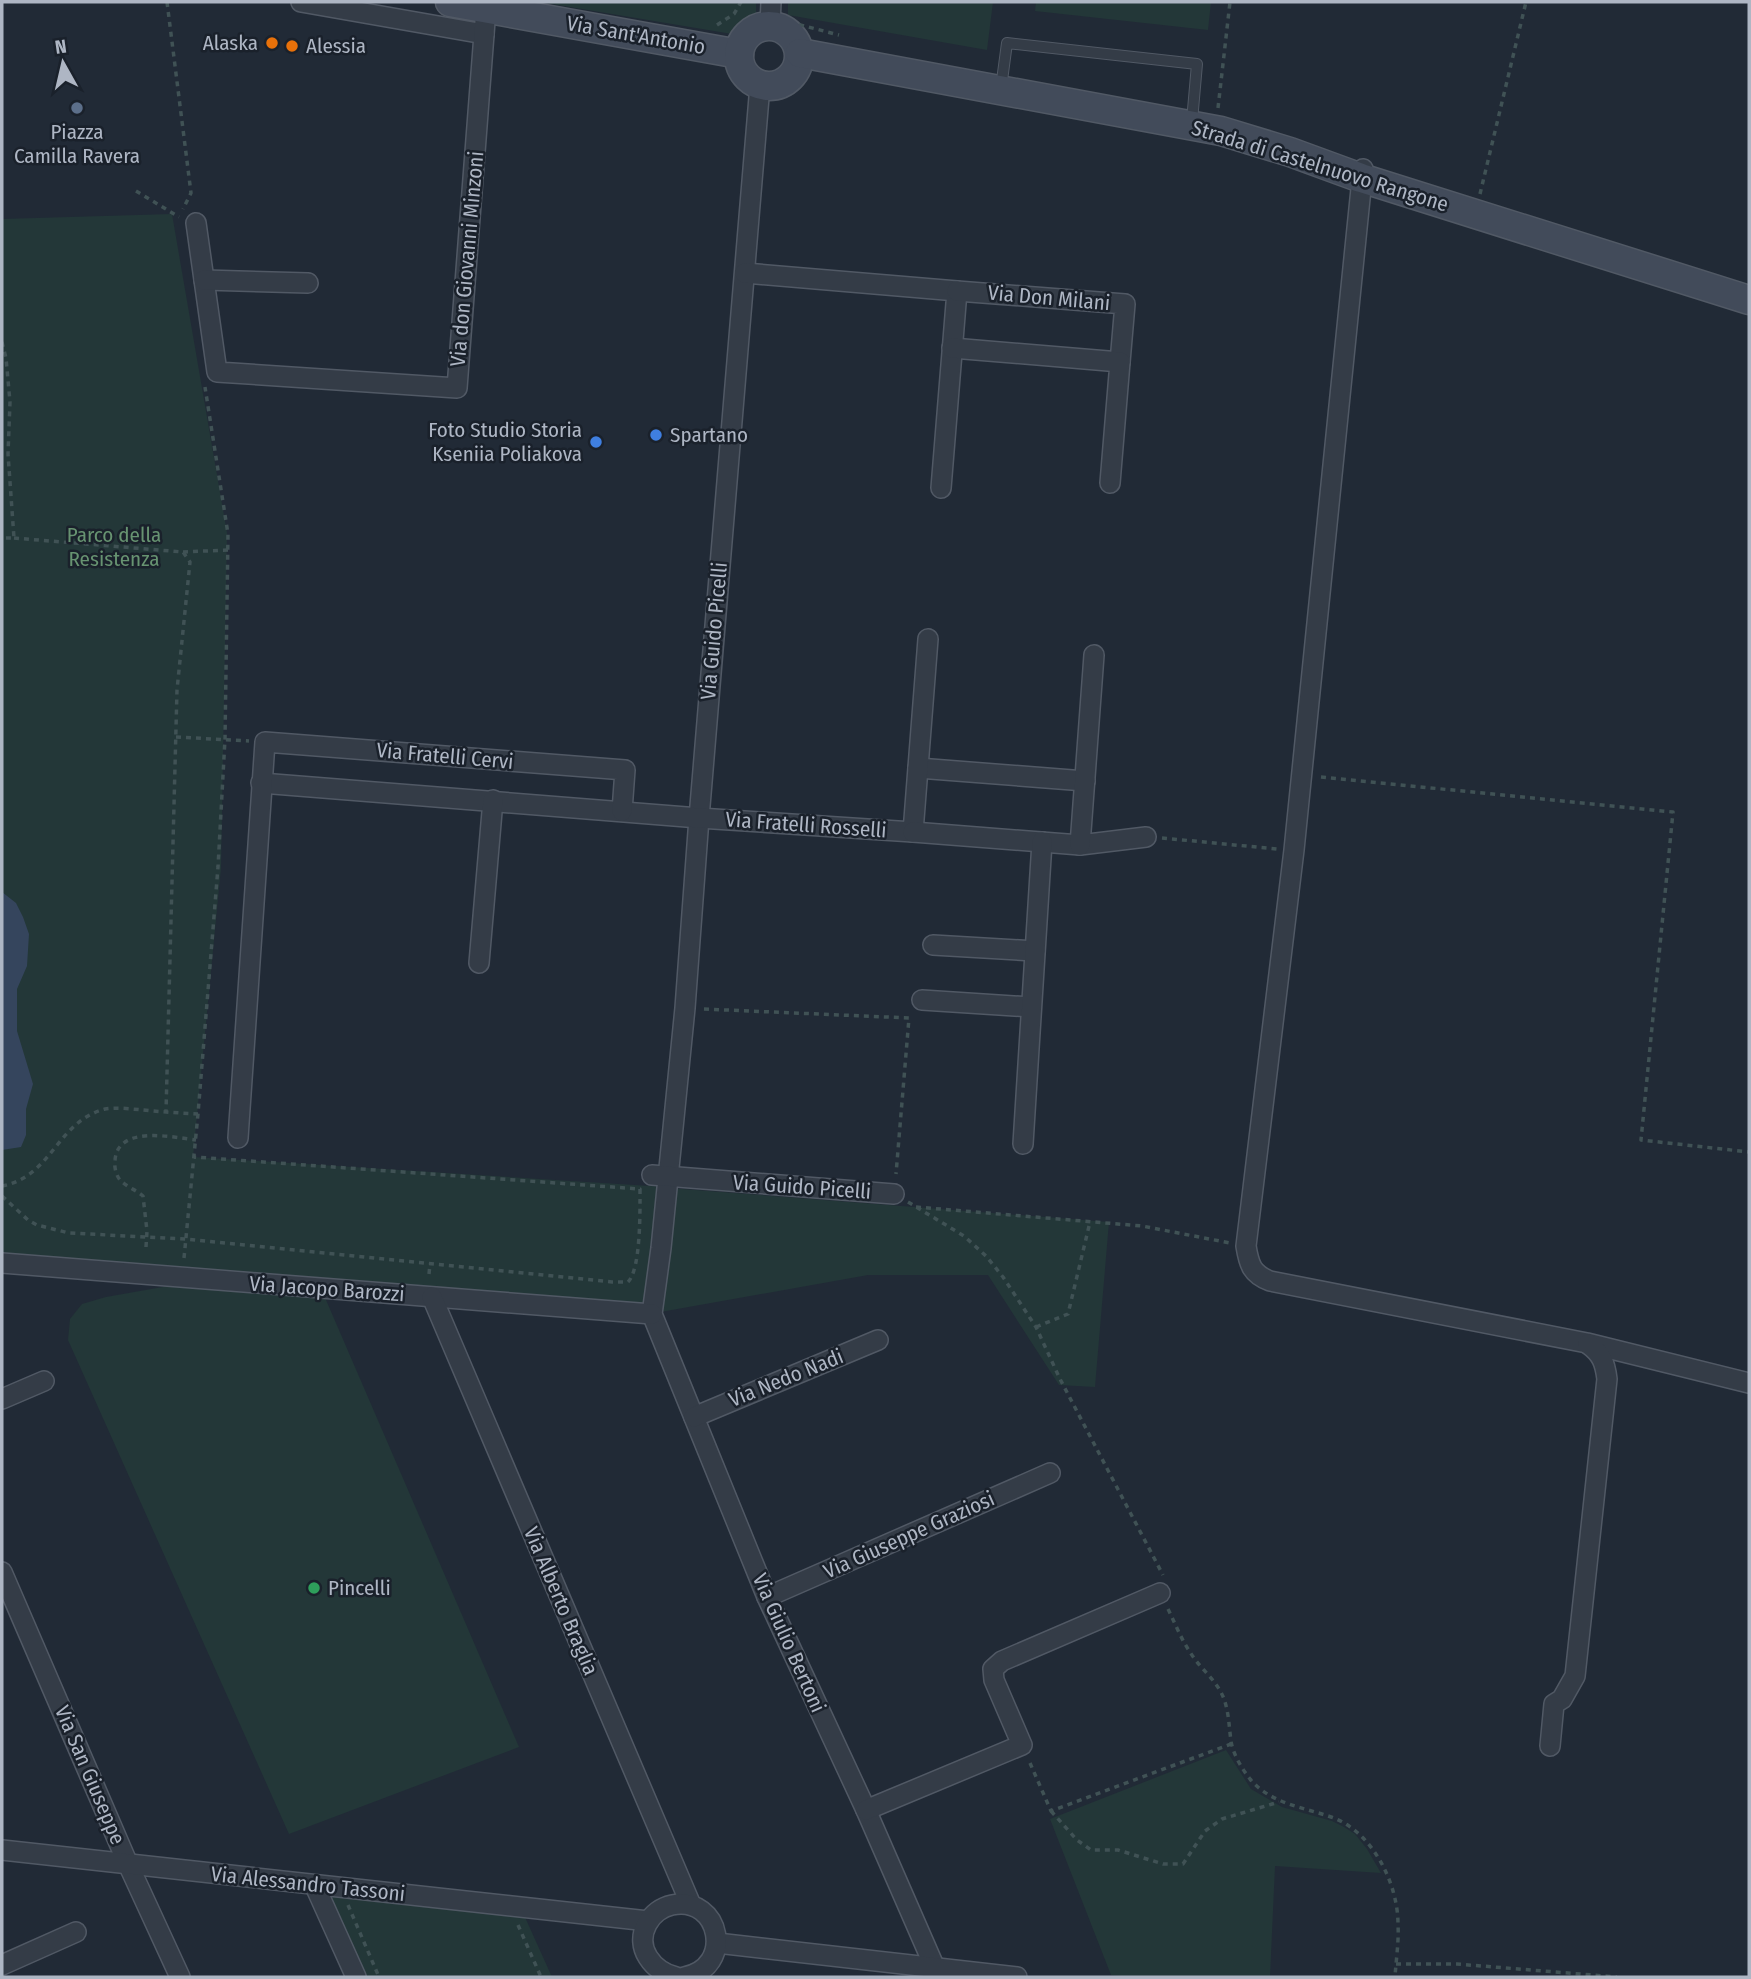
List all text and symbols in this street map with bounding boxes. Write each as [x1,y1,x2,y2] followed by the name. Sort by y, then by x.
[565,10,707,60] street label: Via Sant'Antonio
[28,28,98,98] north arrow
[203,30,258,56] place label: Alaska
[306,33,366,59] place label: Alessia
[53,34,68,59] text: N
[264,35,280,51] marker: Alaska
[284,38,300,54] marker: Alessia
[69,100,85,116] marker: Piazza Camilla Ravera
[1188,115,1452,217] street label: Strada di Castelnuovo Rangone
[14,119,140,169] place label: Piazza Camilla Ravera
[445,150,489,368] street label: Via don Giovanni Minzoni
[987,280,1111,316] street label: Via Don Milani
[428,417,582,467] place label: Foto Studio Storia Kseniia Poliakova
[670,422,748,448] place label: Spartano
[648,427,664,443] marker: Spartano
[588,434,604,450] marker: Foto Studio Storia Kseniia Poliakova
[67,522,161,572] park label: Parco della Resistenza
[695,561,733,701] street label: Via Guido Picelli
[375,737,515,775] street label: Via Fratelli Cervi
[725,806,887,844] street label: Via Fratelli Rosselli
[732,1169,872,1205] street label: Via Guido Picelli
[249,1271,405,1307] street label: Via Jacopo Barozzi
[725,1343,847,1413] street label: Via Nedo Nadi
[819,1486,999,1584] street label: Via Giuseppe Graziosi
[518,1523,604,1679] street label: Via Alberto Braglia
[747,1569,831,1717] street label: Via Giulio Bertoni
[328,1575,391,1601] place label: Pincelli
[306,1580,322,1596] marker: Pincelli
[49,1702,131,1848] street label: Via San Giuseppe
[210,1861,406,1907] street label: Via Alessandro Tassoni

